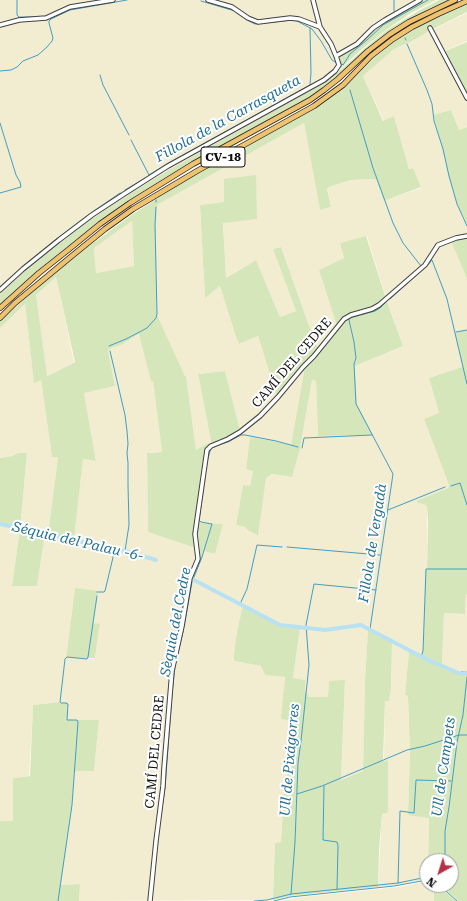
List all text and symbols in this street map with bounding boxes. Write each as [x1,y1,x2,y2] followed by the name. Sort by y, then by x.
[152,72,304,166] water label: Fillola de la Carrasqueta
[201,147,245,167] road number: CV-18
[249,315,335,411] street label: CAMÍ DEL CEDRE
[355,482,391,604] water label: Fillola de Vergadà
[10,519,146,565] water label: Séquia del Palau -6-
[157,566,195,678] water label: Sèquia del Cedre
[142,695,168,809] street label: CAMÍ DEL CEDRE
[277,703,303,817] water label: Ull de Pixágorres
[429,716,459,818] water label: Ull de Campets
[419,853,459,893] north arrow
[424,874,439,890] text: N

